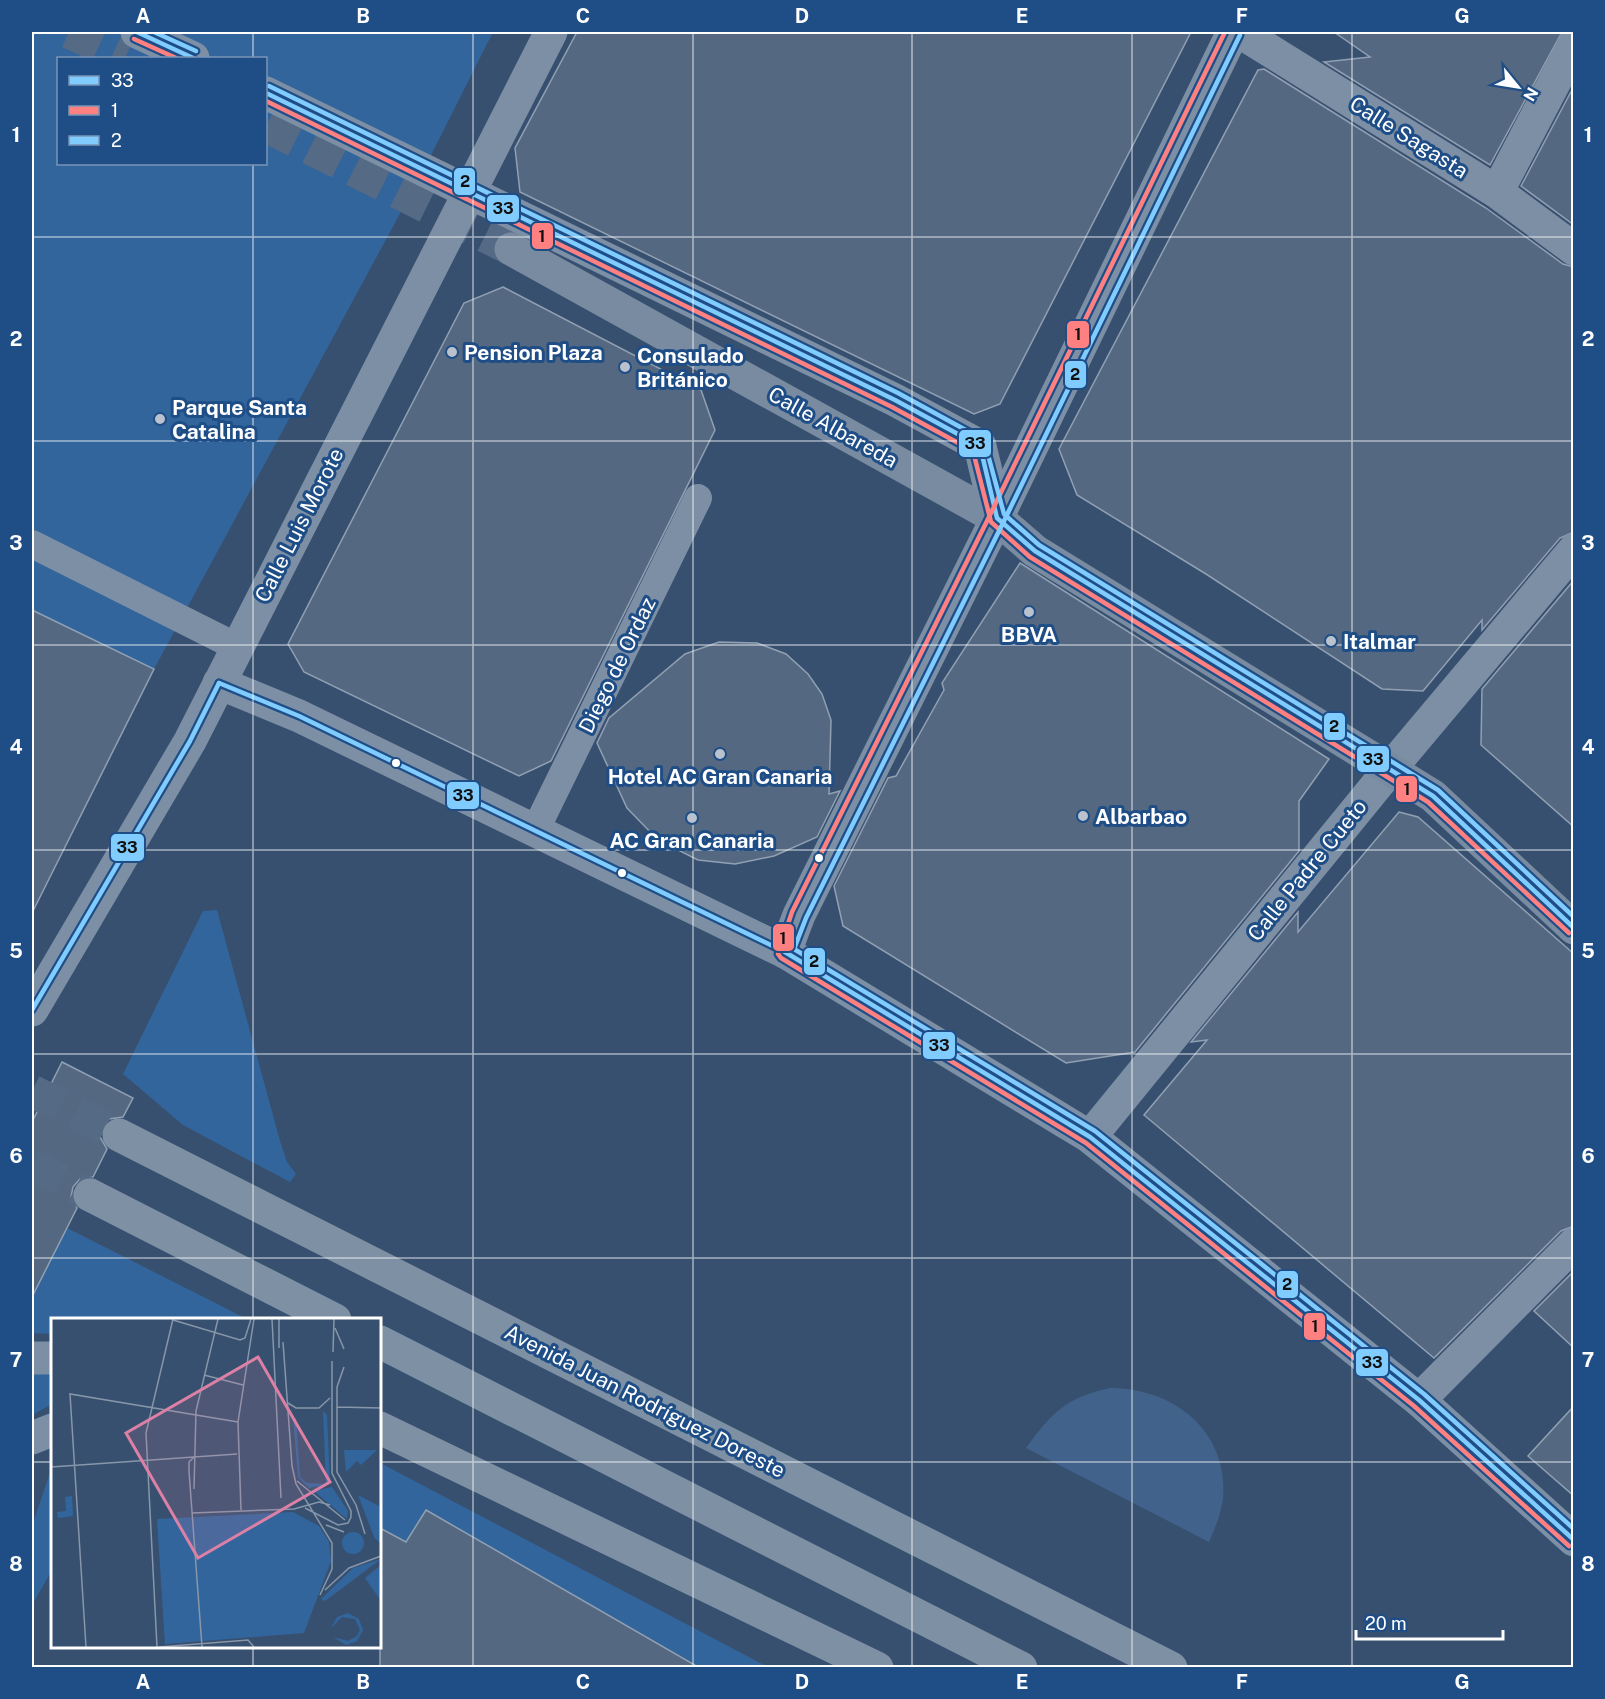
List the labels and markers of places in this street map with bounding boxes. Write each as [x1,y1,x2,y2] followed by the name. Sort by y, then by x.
[464,340,603,365] place label: Pension Plaza
[637,343,744,392] place label: Consulado Británico
[445,345,459,359] marker: Pension Plaza
[618,360,632,374] marker: Consulado Británico
[172,395,307,444] place label: Parque Santa Catalina
[153,412,167,426] marker: Parque Santa Catalina
[1022,605,1036,619] marker: BBVA
[1001,622,1057,647] place label: BBVA
[1343,629,1416,654] place label: Italmar
[1324,634,1338,648] marker: Italmar
[713,747,727,761] marker: Hotel AC Gran Canaria
[390,757,402,769] unlabelled marker
[608,764,832,789] place label: Hotel AC Gran Canaria
[1095,804,1187,829] place label: Albarbao
[1076,809,1090,823] marker: Albarbao
[685,811,699,825] marker: AC Gran Canaria
[610,828,774,853] place label: AC Gran Canaria
[813,852,825,864] unlabelled marker
[616,867,628,879] unlabelled marker

